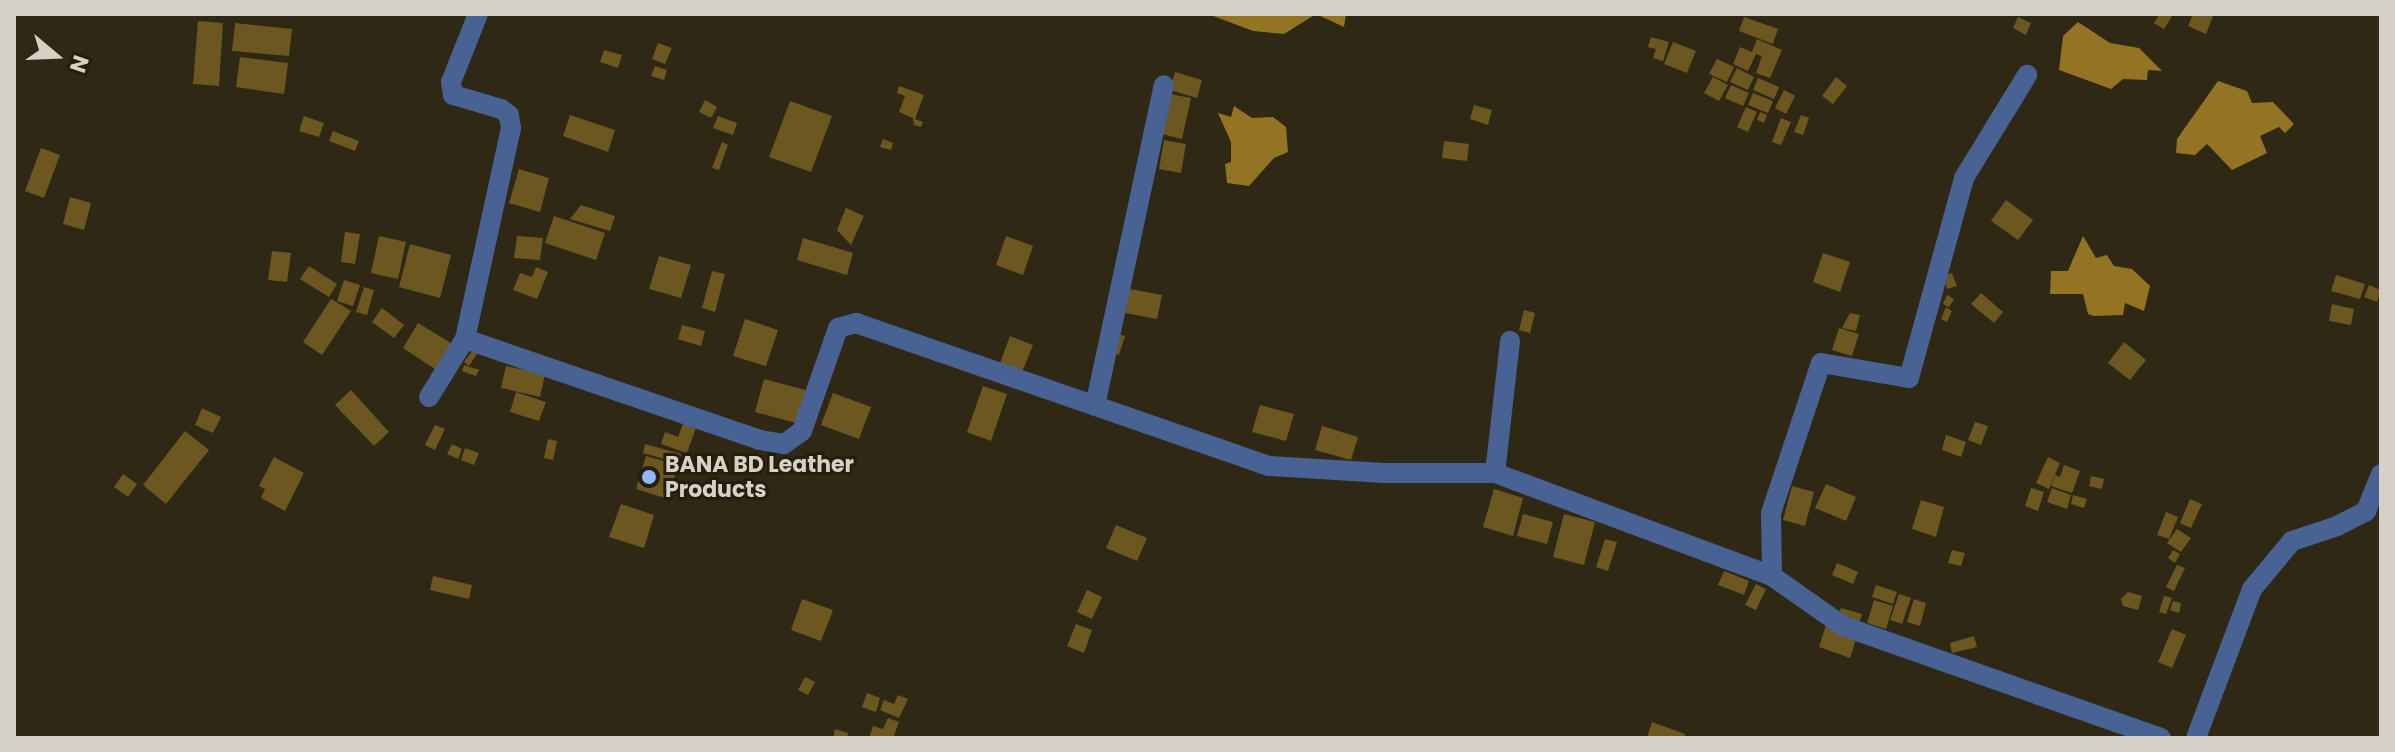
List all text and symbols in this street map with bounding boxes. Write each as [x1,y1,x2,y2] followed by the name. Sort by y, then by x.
[16,16,96,96] north arrow
[62,51,97,77] text: N
[665,451,854,502] place label: BANA BD Leather Products
[640,468,658,486] marker: BANA BD Leather Products

